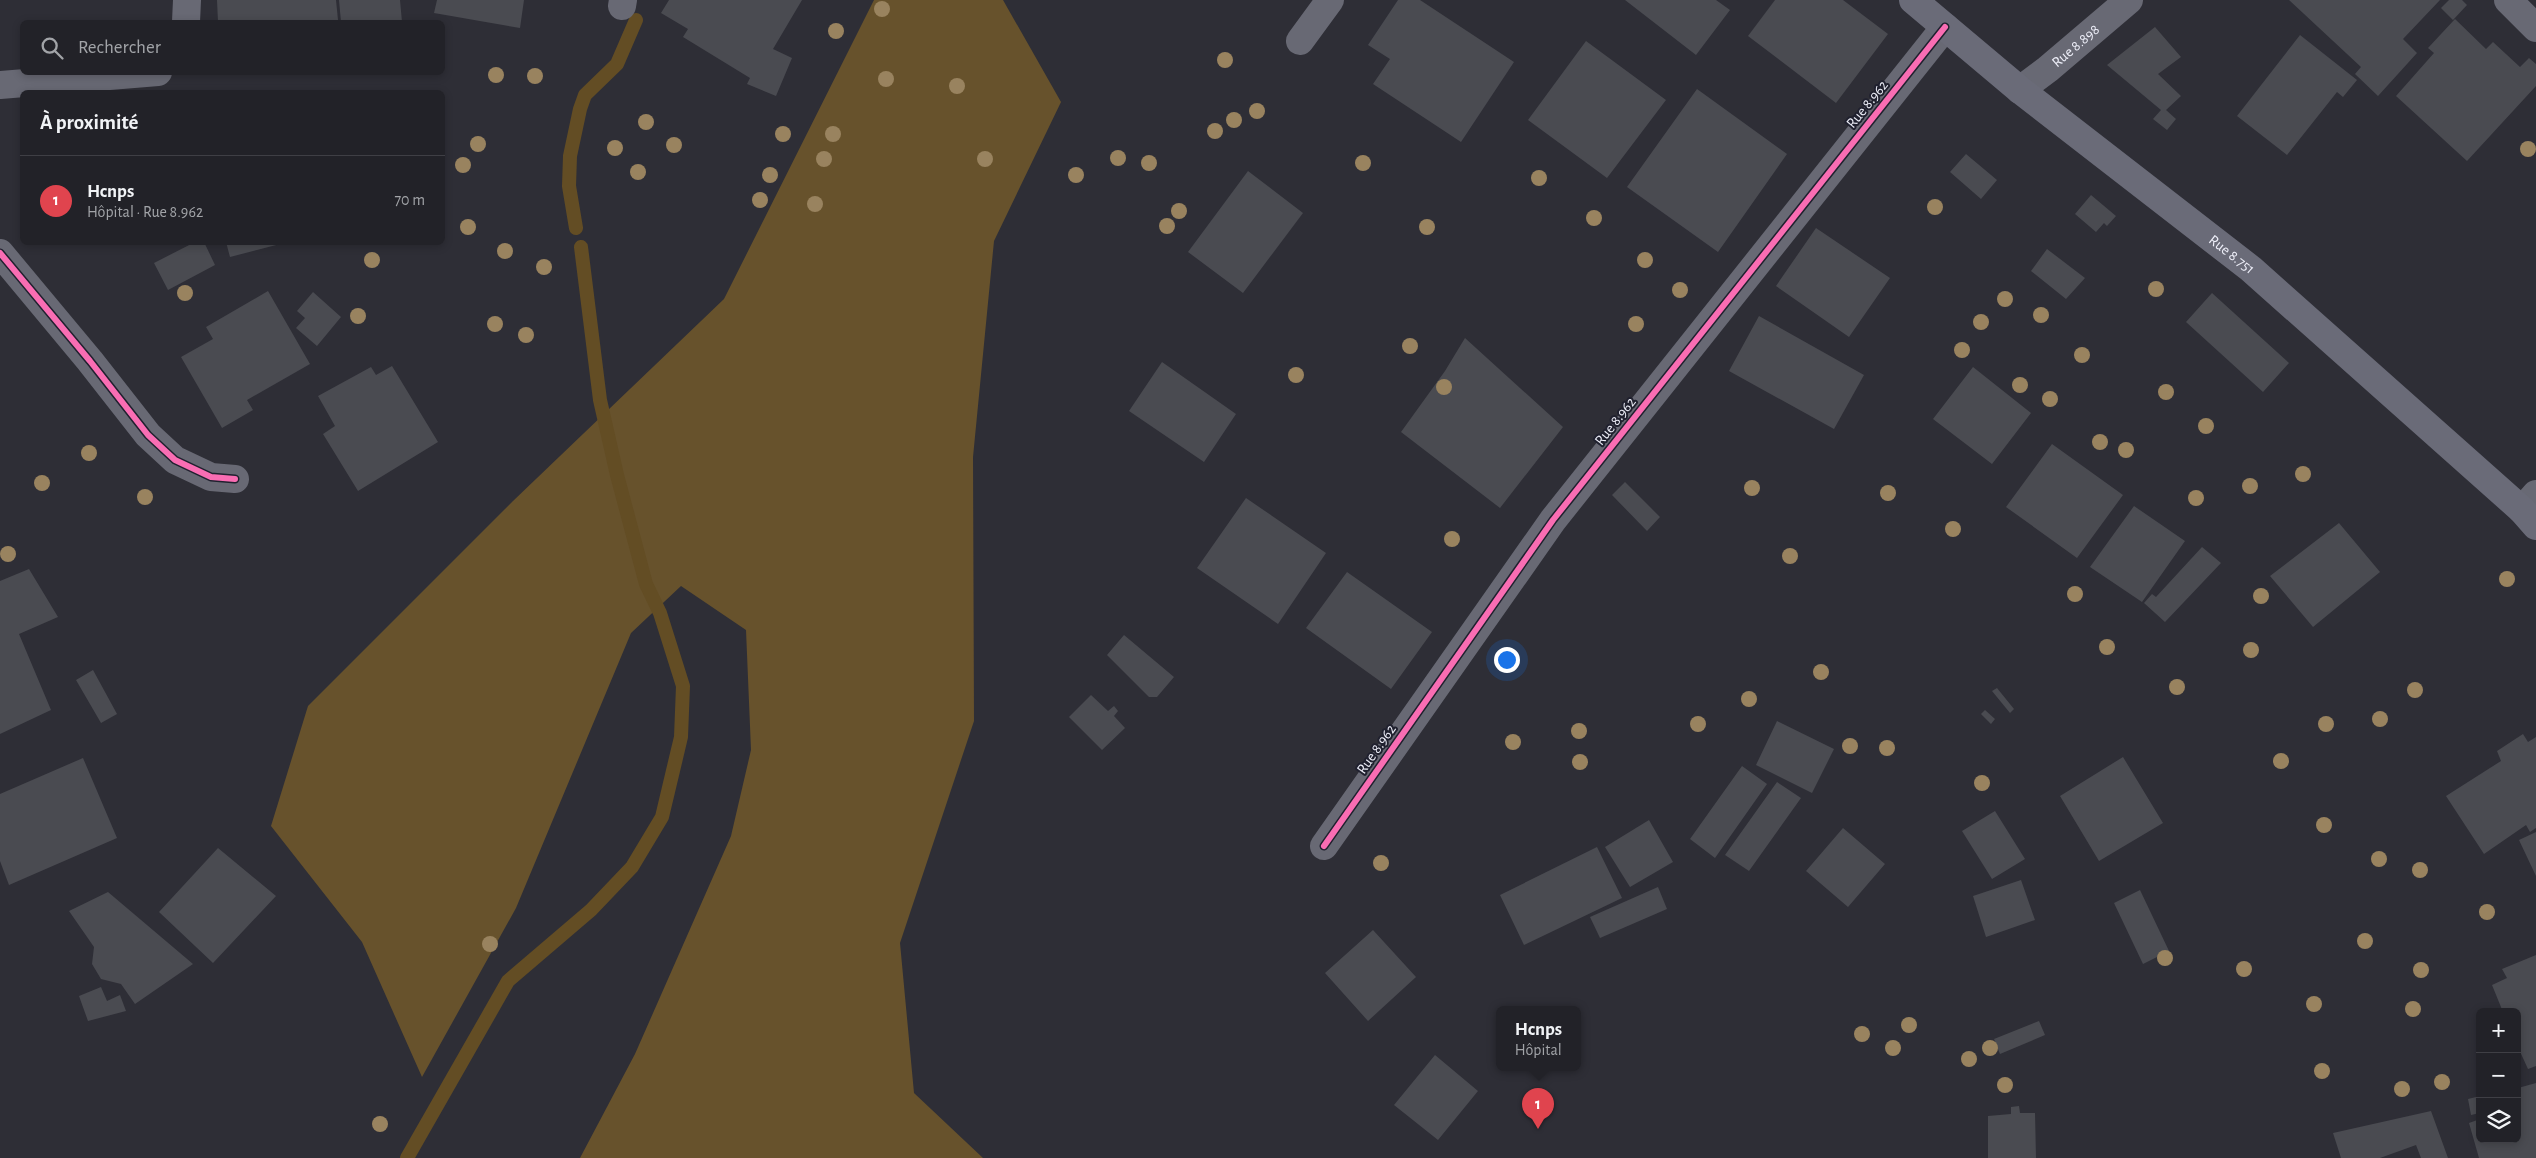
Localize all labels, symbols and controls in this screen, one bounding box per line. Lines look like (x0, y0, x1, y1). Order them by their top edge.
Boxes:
search box (20, 20, 445, 75)
street label: Rue 8.898 (2049, 22, 2102, 70)
icon: search (38, 34, 66, 62)
text: Rechercher (78, 38, 161, 57)
street label: Rue 8.962 (1844, 78, 1891, 131)
text: À proximité (40, 112, 138, 133)
text: Hcnps (87, 182, 134, 201)
text: 1 (53, 192, 59, 208)
text: 70 m (394, 192, 425, 208)
text: Hôpital · Rue 8.962 (87, 204, 203, 220)
street label: Rue 8.751 (2206, 232, 2258, 277)
street label: Rue 8.962 (1592, 394, 1639, 448)
your location (1494, 647, 1520, 673)
street label: Rue 8.962 (1354, 722, 1399, 777)
popup (1496, 1006, 1581, 1071)
map controls (2476, 1008, 2521, 1143)
button: + (2476, 1008, 2521, 1053)
text: Hcnps (1515, 1020, 1562, 1039)
text: Hôpital (1515, 1042, 1562, 1058)
button: − (2476, 1053, 2521, 1098)
pin: 1 (1522, 1088, 1554, 1129)
button: layers (2476, 1098, 2521, 1143)

